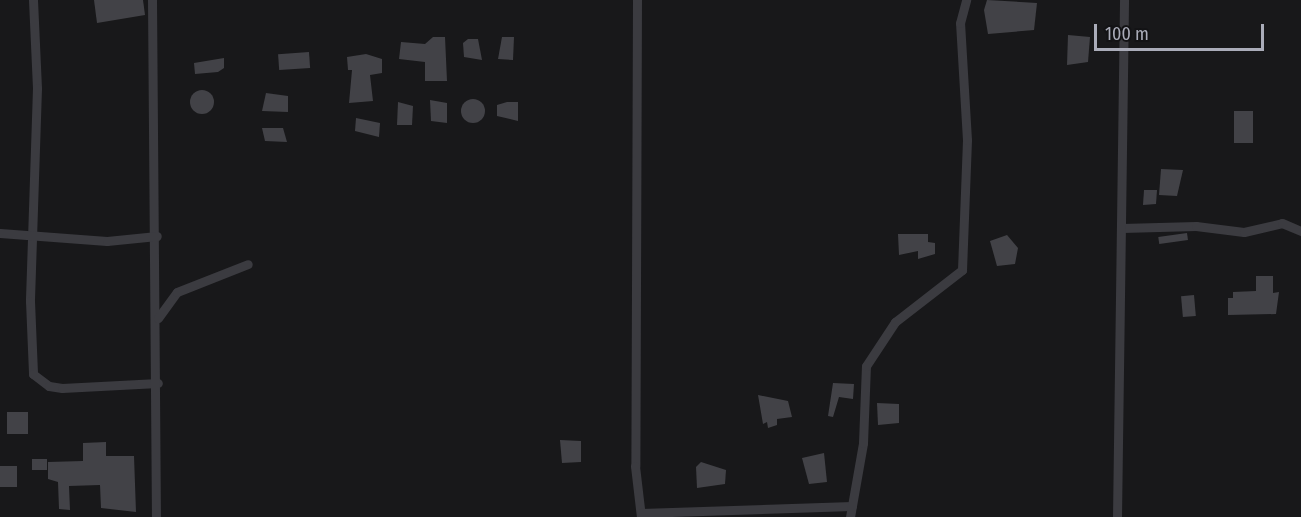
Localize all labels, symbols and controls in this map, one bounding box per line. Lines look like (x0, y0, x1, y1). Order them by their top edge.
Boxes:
scale bar (1097, 12, 1266, 50)
text: 100 m (1105, 23, 1149, 45)

